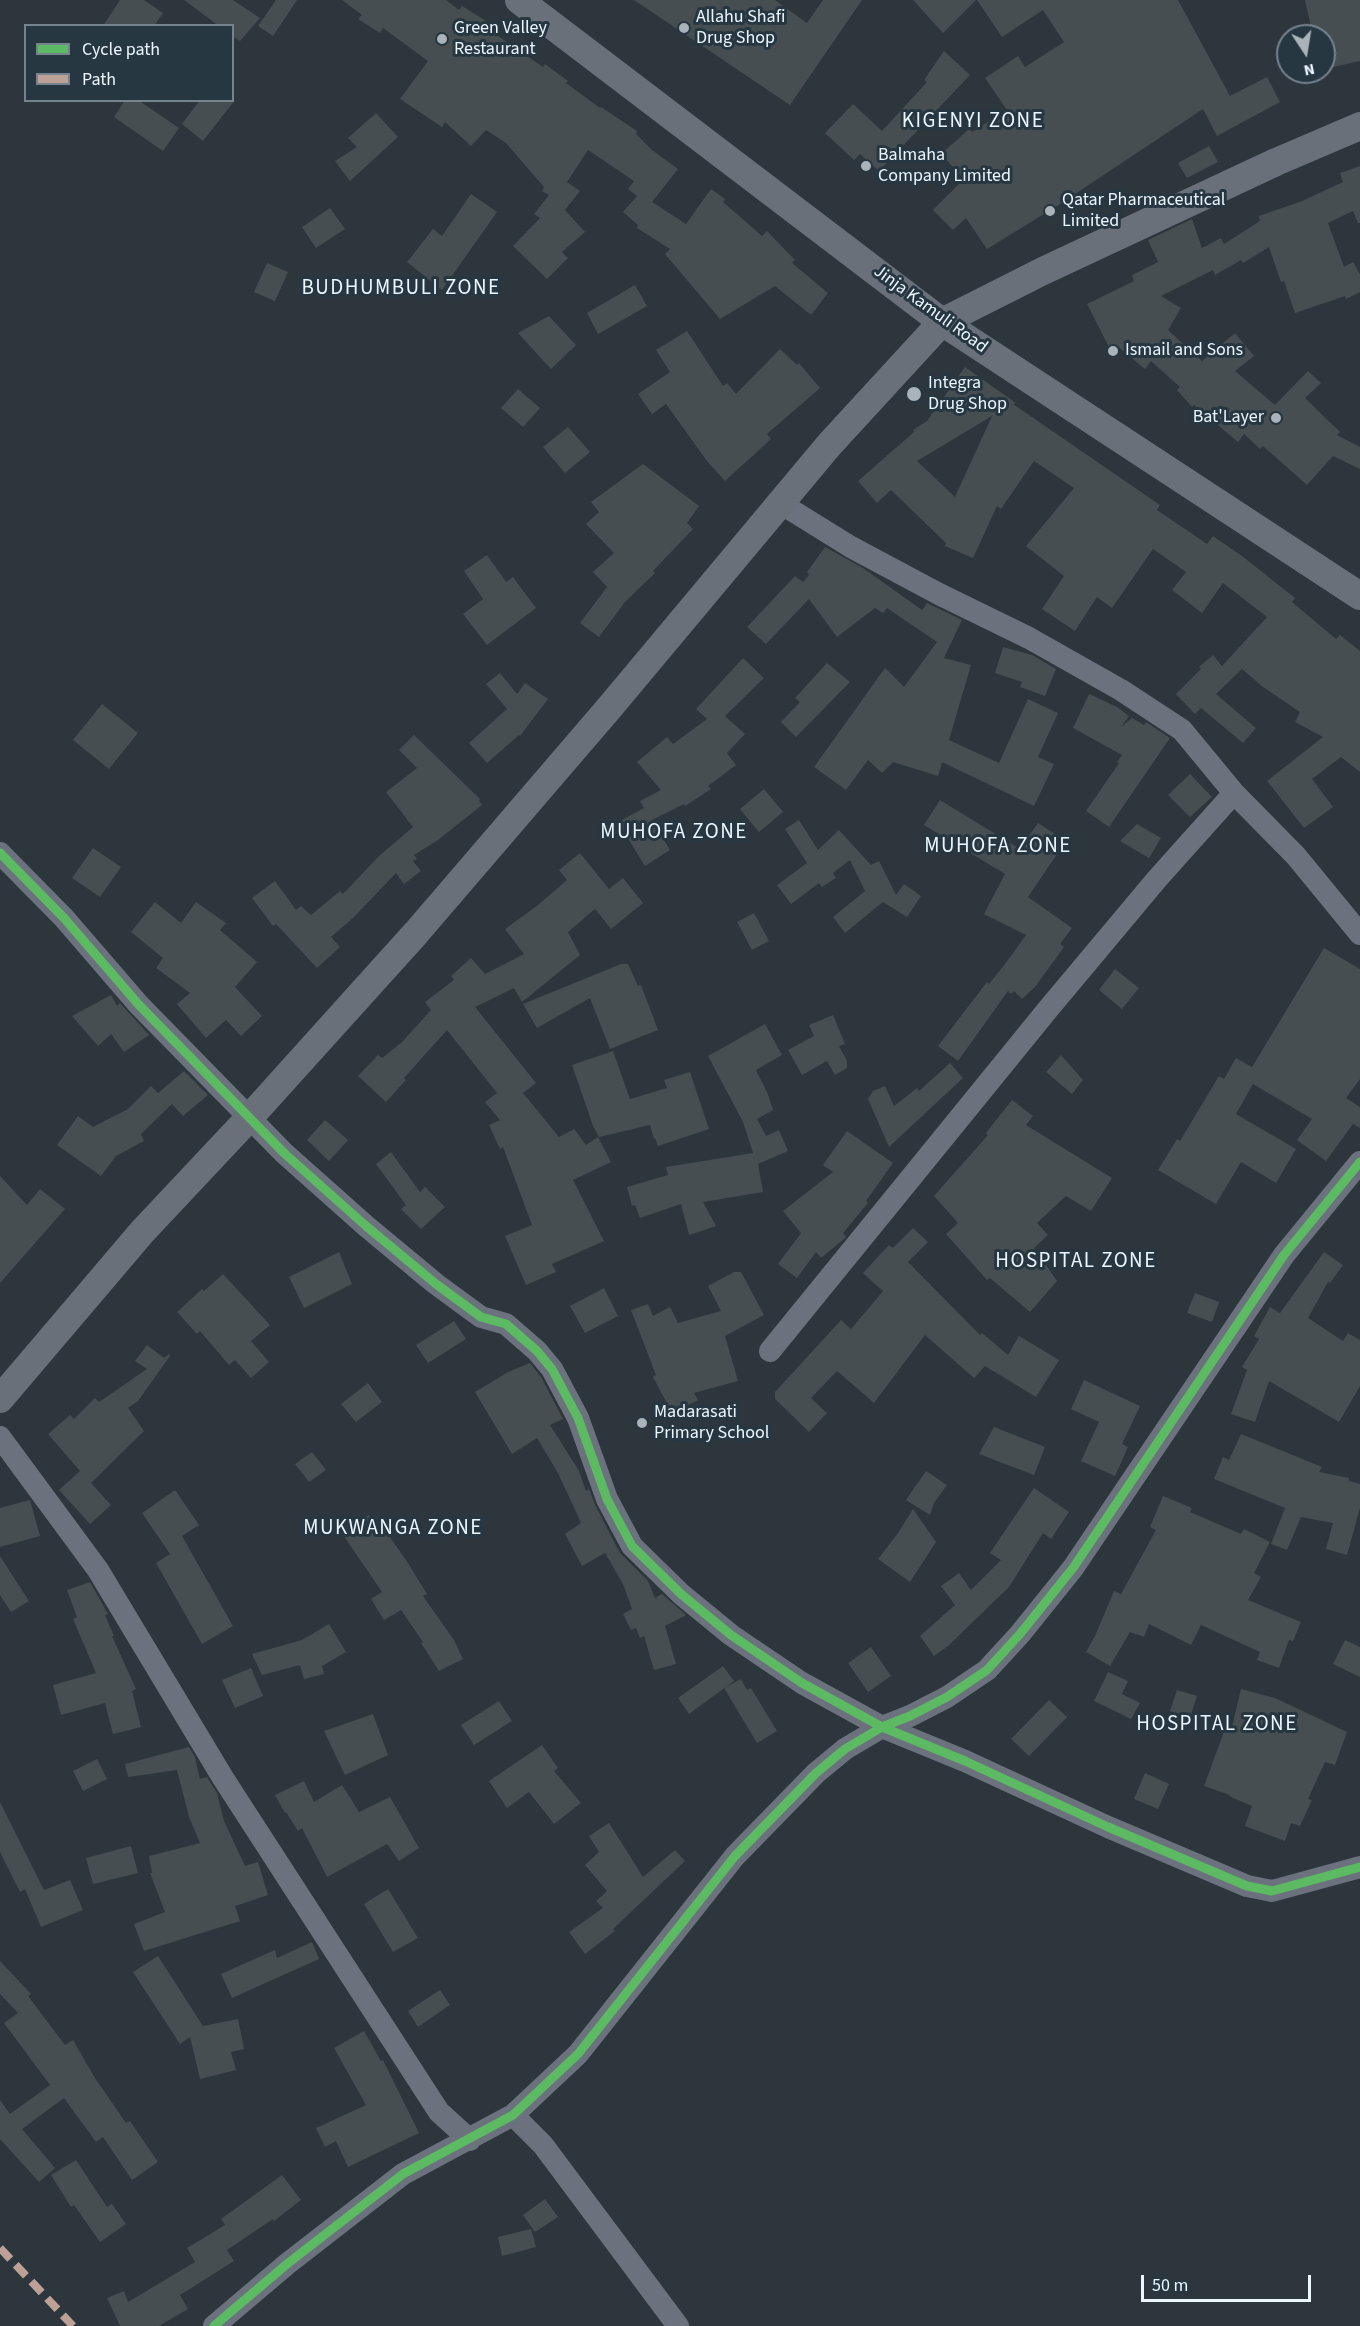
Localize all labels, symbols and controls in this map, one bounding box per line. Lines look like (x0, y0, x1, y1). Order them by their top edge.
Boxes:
place label: Allahu Shafi Drug Shop (696, 7, 785, 50)
place label: Green Valley Restaurant (454, 18, 547, 60)
marker: Allahu Shafi Drug Shop (677, 21, 691, 35)
legend (24, 24, 234, 102)
north arrow (1276, 24, 1336, 84)
marker: Green Valley Restaurant (435, 32, 449, 46)
text: Cycle path (82, 37, 160, 62)
text: N (1302, 58, 1317, 82)
text: Path (82, 67, 116, 92)
district label: KIGENYI ZONE (902, 109, 1044, 135)
place label: Balmaha Company Limited (878, 145, 1011, 188)
marker: Balmaha Company Limited (859, 159, 873, 173)
place label: Qatar Pharmaceutical Limited (1062, 190, 1225, 232)
marker: Qatar Pharmaceutical Limited (1043, 204, 1057, 218)
street label: Jinja Kamuli Road (869, 261, 991, 359)
district label: BUDHUMBULI ZONE (301, 276, 501, 302)
place label: Ismail and Sons (1125, 340, 1243, 362)
marker: Ismail and Sons (1106, 344, 1120, 358)
place label: Integra Drug Shop (928, 373, 1007, 416)
marker: Integra Drug Shop (905, 385, 923, 403)
place label: Bat'Layer (1193, 407, 1264, 429)
marker: Bat'Layer (1269, 411, 1283, 425)
district label: MUHOFA ZONE (600, 820, 748, 846)
district label: MUHOFA ZONE (924, 834, 1072, 860)
district label: HOSPITAL ZONE (995, 1249, 1157, 1275)
place label: Madarasati Primary School (654, 1402, 769, 1444)
marker: Madarasati Primary School (635, 1416, 649, 1430)
district label: MUKWANGA ZONE (303, 1516, 483, 1542)
district label: HOSPITAL ZONE (1136, 1712, 1298, 1738)
scale bar (1144, 2263, 1314, 2301)
text: 50 m (1152, 2273, 1188, 2298)

